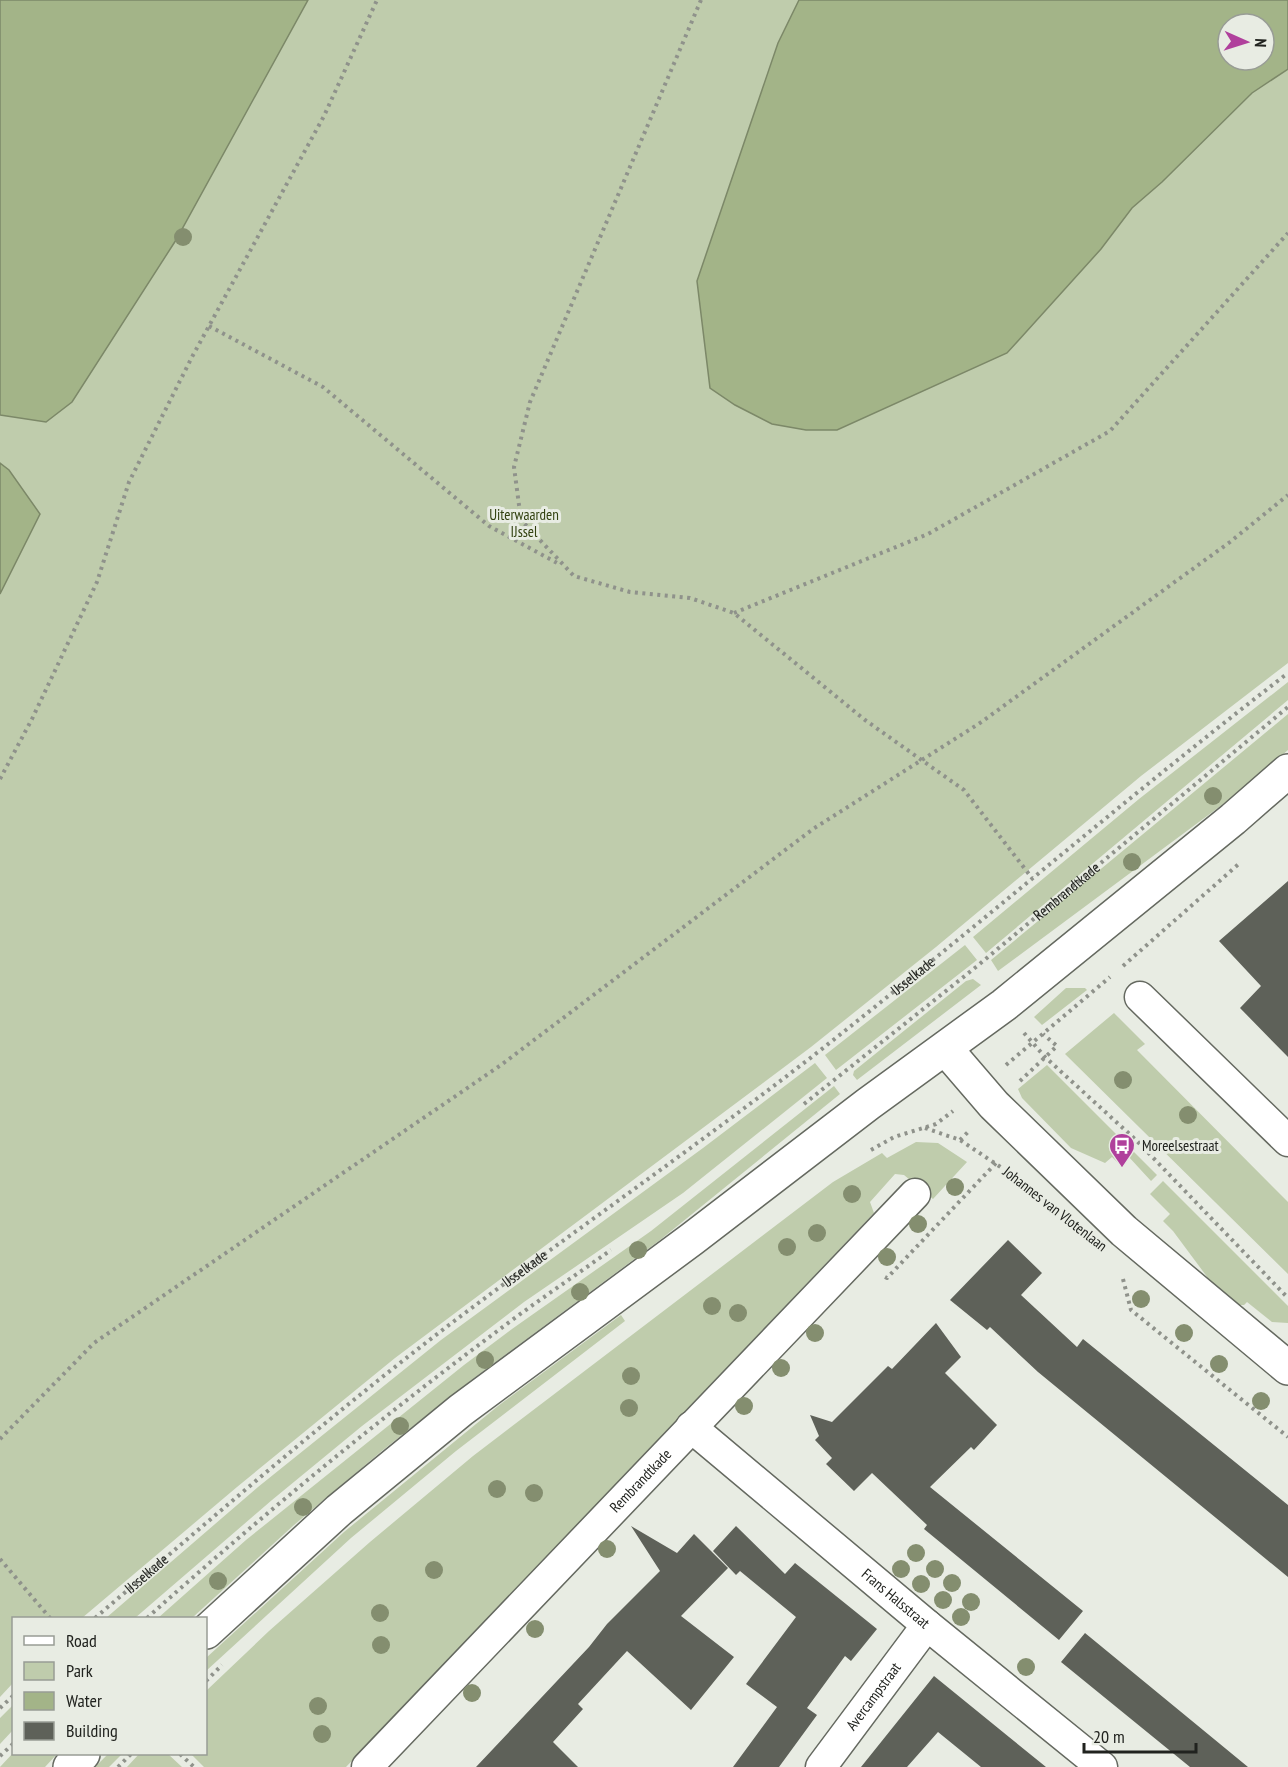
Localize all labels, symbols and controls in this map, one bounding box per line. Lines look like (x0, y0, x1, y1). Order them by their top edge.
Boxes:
north arrow (1216, 12, 1276, 72)
text: N (1251, 38, 1271, 48)
park label: Uiterwaarden IJssel (489, 505, 559, 541)
street label: Rembrandtkade (1029, 858, 1104, 924)
street label: IJsselkade (887, 952, 939, 999)
bus stop icon: Moreelsestraat (1107, 1131, 1137, 1169)
place label: Moreelsestraat (1142, 1136, 1219, 1155)
street label: Johannes van Vlotenlaan (999, 1161, 1111, 1255)
street label: IJsselkade (498, 1245, 551, 1291)
street label: Rembrandtkade (605, 1445, 675, 1516)
street label: IJsselkade (121, 1550, 172, 1597)
street label: Frans Halsstraat (858, 1564, 934, 1632)
legend (12, 1617, 207, 1755)
text: Road (66, 1629, 97, 1652)
street label: Avercampstraat (842, 1658, 905, 1734)
text: Park (66, 1659, 93, 1682)
text: Water (66, 1689, 102, 1712)
scale bar (1084, 1716, 1196, 1754)
text: Building (66, 1719, 118, 1742)
text: 20 m (1093, 1725, 1125, 1748)

